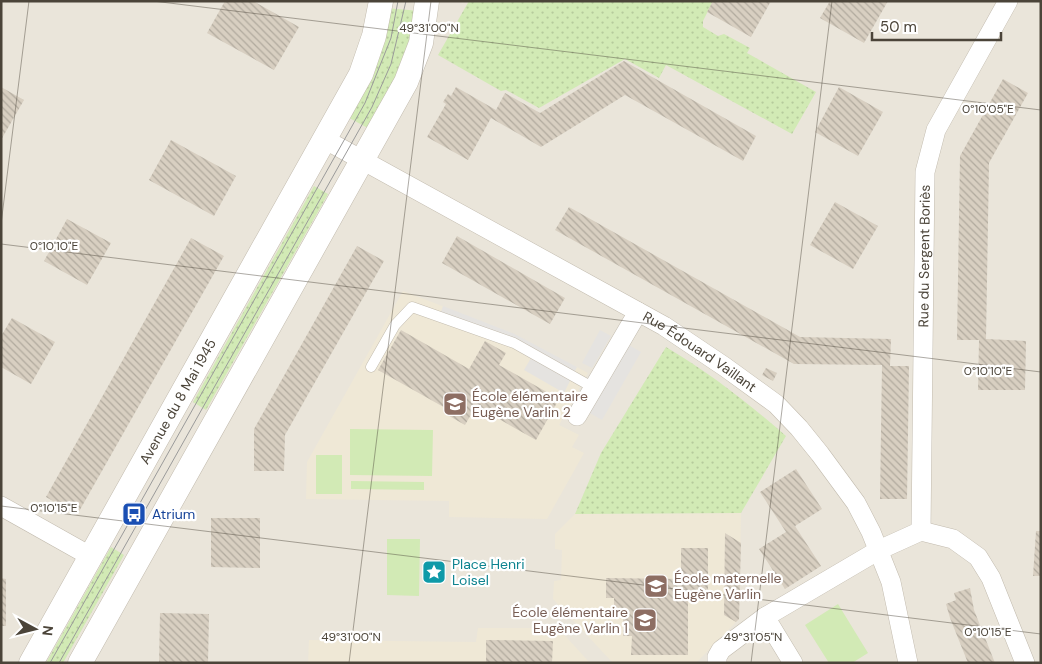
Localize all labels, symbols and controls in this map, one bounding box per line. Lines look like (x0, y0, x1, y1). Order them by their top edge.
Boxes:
scale bar (872, 10, 1001, 42)
text: 50 m (880, 17, 917, 37)
text: 49°31'00"N (399, 20, 459, 36)
text: 0°10'05"E (962, 101, 1014, 117)
street label: Rue du Sergent Boriès (914, 185, 934, 328)
text: 0°10'10"E (30, 238, 78, 254)
street label: Rue Édouard Vaillant (640, 307, 760, 396)
street label: Avenue du 8 Mai 1945 (135, 335, 220, 467)
text: 0°10'10"E (964, 363, 1012, 379)
place label: École élémentaire Eugène Varlin 2 (472, 387, 588, 421)
school or university icon: École élémentaire Eugène Varlin 2 (442, 391, 468, 417)
text: 0°10'15"E (30, 500, 78, 516)
bus stop icon: Atrium (121, 501, 147, 527)
place label: Atrium (152, 505, 195, 523)
place label: Place Henri Loisel (452, 555, 525, 589)
place icon: Place Henri Loisel (421, 559, 447, 585)
place label: École maternelle Eugène Varlin (674, 569, 782, 603)
school or university icon: École maternelle Eugène Varlin (643, 573, 669, 599)
place label: École élémentaire Eugène Varlin 1 (512, 603, 628, 637)
north arrow (10, 604, 60, 654)
school or university icon: École élémentaire Eugène Varlin 1 (632, 607, 658, 633)
text: N (38, 624, 57, 637)
text: 0°10'15"E (964, 624, 1012, 640)
text: 49°31'00"N (321, 629, 381, 645)
text: 49°31'05"N (724, 629, 782, 645)

